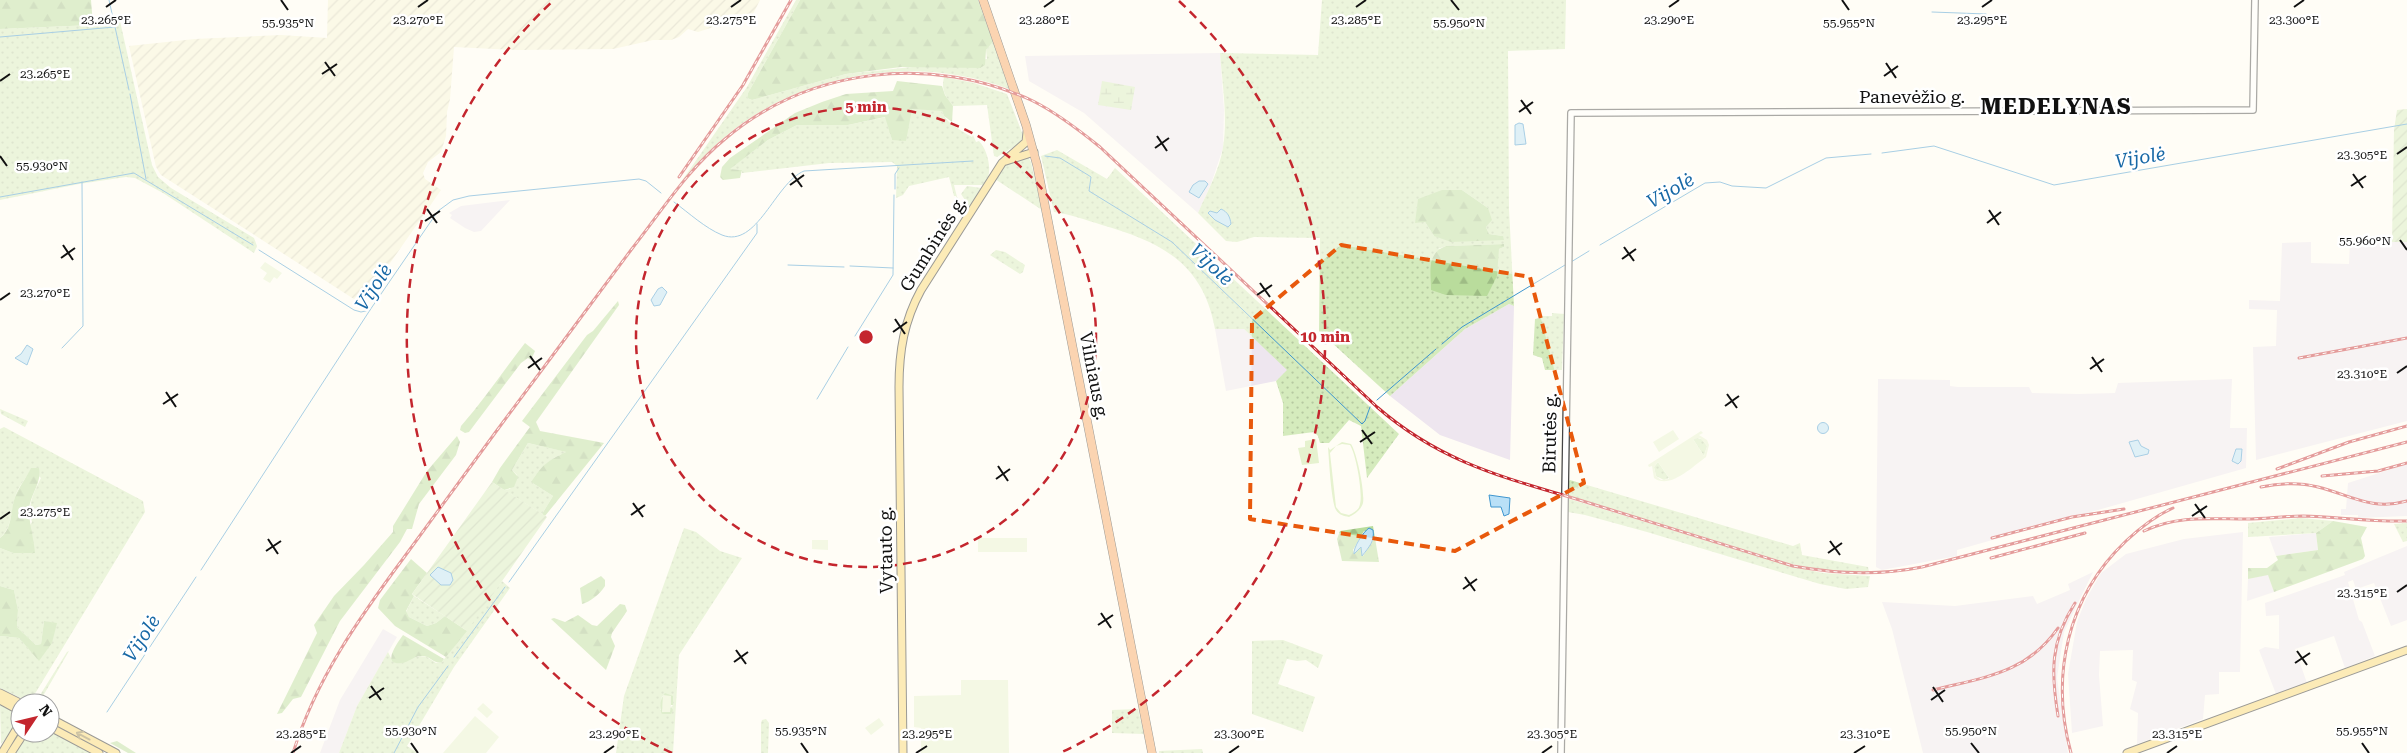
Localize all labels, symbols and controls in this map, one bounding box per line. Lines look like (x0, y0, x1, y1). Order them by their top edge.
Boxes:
text: 23.265°E (81, 13, 131, 27)
text: 23.270°E (393, 13, 443, 27)
text: 23.275°E (706, 13, 756, 27)
text: 23.280°E (1019, 13, 1069, 27)
text: 23.285°E (1331, 13, 1381, 27)
text: 23.290°E (1644, 13, 1694, 27)
text: 23.295°E (1957, 13, 2007, 27)
text: 23.300°E (2269, 13, 2319, 27)
text: 55.935°N (262, 16, 314, 30)
text: 55.950°N (1433, 16, 1485, 30)
text: 55.955°N (1823, 16, 1875, 30)
text: 23.265°E (20, 67, 70, 81)
street label: Panevėžio g. (1859, 86, 1965, 107)
district label: MEDELYNAS (1980, 94, 2132, 119)
text: 5 min (845, 98, 887, 116)
water label: Vijolė (2113, 142, 2167, 173)
text: 23.305°E (2337, 148, 2387, 162)
text: 55.930°N (16, 159, 68, 173)
water label: Vijolė (1642, 168, 1698, 213)
street label: Gumbinės g. (895, 192, 970, 295)
text: 55.960°N (2339, 234, 2391, 248)
water label: Vijolė (1185, 238, 1238, 291)
water label: Vijolė (350, 259, 397, 315)
text: 23.270°E (20, 286, 70, 300)
centre of rings (857, 328, 875, 346)
text: 10 min (1300, 328, 1350, 346)
street label: Vilniaus g. (1076, 330, 1113, 422)
text: 23.310°E (2337, 367, 2387, 381)
street label: Birutės g. (1538, 393, 1561, 473)
text: 23.275°E (20, 505, 70, 519)
street label: Vytauto g. (874, 506, 897, 594)
text: 23.315°E (2337, 586, 2387, 600)
water label: Vijolė (118, 610, 165, 666)
north arrow (10, 693, 60, 743)
text: N (36, 702, 55, 720)
text: 55.930°N (385, 724, 437, 738)
text: 55.935°N (775, 724, 827, 738)
text: 55.950°N (1945, 724, 1997, 738)
text: 55.955°N (2336, 724, 2388, 738)
text: 23.285°E (276, 727, 326, 741)
text: 23.290°E (589, 727, 639, 741)
text: 23.295°E (902, 727, 952, 741)
text: 23.300°E (1214, 727, 1264, 741)
text: 23.305°E (1527, 727, 1577, 741)
text: 23.310°E (1840, 727, 1890, 741)
text: 23.315°E (2152, 727, 2202, 741)
one-way arrow (76, 730, 90, 740)

